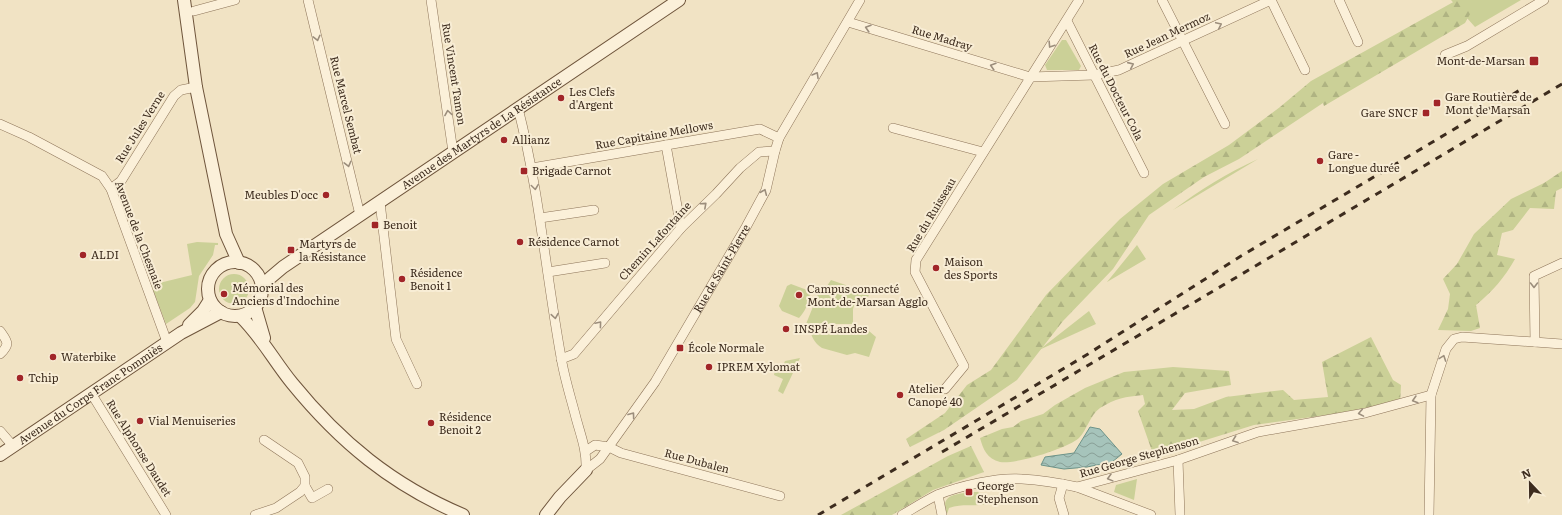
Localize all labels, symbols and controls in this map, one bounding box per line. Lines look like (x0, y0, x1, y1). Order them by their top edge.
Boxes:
street label: Rue Jean Mermoz (1121, 7, 1213, 61)
street label: Rue Madray (910, 20, 975, 54)
street label: Rue Vincent Tamon (439, 22, 471, 126)
one-way arrow (1214, 22, 1222, 30)
one-way arrow (865, 24, 872, 33)
one-way arrow (312, 34, 321, 41)
street label: Rue du Docteur Cola (1086, 40, 1148, 143)
one-way arrow (1048, 41, 1056, 48)
place label: Mont-de-Marsan (1436, 52, 1525, 68)
street label: Rue Marcel Sembat (327, 54, 367, 156)
marker: Mont-de-Marsan (1528, 55, 1540, 67)
one-way arrow (990, 62, 997, 71)
one-way arrow (1127, 62, 1135, 70)
street label: Avenue des Martyrs de La Résistance (398, 72, 564, 192)
one-way arrow (812, 72, 819, 79)
place label: Les Clefs d'Argent (569, 83, 615, 112)
street label: Rue Jules Verne (111, 87, 168, 166)
place label: Gare Routière de Mont de Marsan (1445, 88, 1532, 117)
marker: Les Clefs d'Argent (556, 93, 566, 103)
marker: Gare Routière de Mont de Marsan (1432, 98, 1442, 108)
place label: Gare SNCF (1361, 104, 1418, 120)
marker: Gare SNCF (1421, 108, 1431, 118)
one-way arrow (444, 110, 453, 117)
street label: Rue Capitaine Mellows (594, 116, 714, 152)
place label: Allianz (512, 131, 550, 147)
marker: Allianz (499, 135, 509, 145)
place label: Gare - Longue durée (1328, 146, 1400, 175)
marker: Gare - Longue durée (1315, 156, 1325, 166)
one-way arrow (343, 160, 352, 167)
place label: Brigade Carnot (532, 162, 612, 178)
marker: Brigade Carnot (519, 166, 529, 176)
street label: Rue du Ruisseau (902, 174, 959, 255)
street label: Avenue de la Chesnaie (112, 178, 168, 291)
one-way arrow (530, 184, 539, 190)
place label: Meubles D'occ (244, 186, 319, 202)
one-way arrow (759, 189, 767, 197)
marker: Meubles D'occ (321, 190, 331, 200)
street label: Chemin Lafontaine (614, 197, 694, 283)
one-way arrow (699, 203, 707, 210)
place label: Benoit (383, 216, 418, 232)
marker: Benoit (370, 220, 380, 230)
street label: Rue de Saint-Pierre (688, 221, 753, 315)
place label: Résidence Carnot (528, 233, 620, 249)
place label: Martyrs de la Résistance (299, 235, 366, 264)
marker: Résidence Carnot (515, 237, 525, 247)
marker: Martyrs de la Résistance (286, 245, 296, 255)
place label: ALDI (91, 246, 119, 262)
marker: ALDI (78, 250, 88, 260)
place label: Maison des Sports (944, 253, 997, 282)
marker: Maison des Sports (931, 263, 941, 273)
place label: Résidence Benoit 1 (410, 264, 463, 293)
marker: Résidence Benoit 1 (397, 274, 407, 284)
place label: Mémorial des Anciens d'Indochine (232, 279, 340, 308)
place label: Campus connecté Mont-de-Marsan Agglo (807, 280, 928, 309)
one-way arrow (1530, 282, 1538, 288)
marker: Mémorial des Anciens d'Indochine (219, 289, 229, 299)
marker: Campus connecté Mont-de-Marsan Agglo (794, 290, 804, 300)
one-way arrow (550, 313, 559, 319)
place label: INSPÉ Landes (794, 320, 867, 336)
one-way arrow (595, 321, 602, 328)
marker: INSPÉ Landes (781, 324, 791, 334)
street label: Avenue du Corps Franc Pommiès (15, 339, 165, 448)
place label: École Normale (688, 339, 765, 355)
marker: École Normale (675, 343, 685, 353)
place label: Waterbike (61, 348, 116, 364)
marker: Waterbike (48, 352, 58, 362)
one-way arrow (1438, 355, 1446, 362)
place label: IPREM Xylomat (717, 358, 801, 374)
marker: IPREM Xylomat (704, 362, 714, 372)
place label: Tchip (28, 369, 59, 385)
marker: Tchip (15, 373, 25, 383)
place label: Atelier Canopé 40 (908, 380, 962, 409)
marker: Atelier Canopé 40 (895, 390, 905, 400)
one-way arrow (1412, 395, 1419, 404)
street label: Rue Alphonse Daudet (103, 396, 177, 500)
place label: Résidence Benoit 2 (439, 408, 492, 437)
one-way arrow (1358, 409, 1365, 417)
place label: Vial Menuiseries (148, 412, 235, 428)
one-way arrow (627, 412, 635, 419)
marker: Vial Menuiseries (135, 416, 145, 426)
marker: Résidence Benoit 2 (426, 418, 436, 428)
street label: Rue George Stephenson (1077, 431, 1200, 481)
one-way arrow (1231, 435, 1238, 443)
street label: Rue Dubalen (663, 444, 731, 476)
north arrow (1510, 463, 1550, 503)
text: N (1519, 464, 1533, 482)
one-way arrow (1107, 473, 1114, 482)
place label: George Stephenson (977, 477, 1039, 506)
marker: George Stephenson (964, 487, 974, 497)

